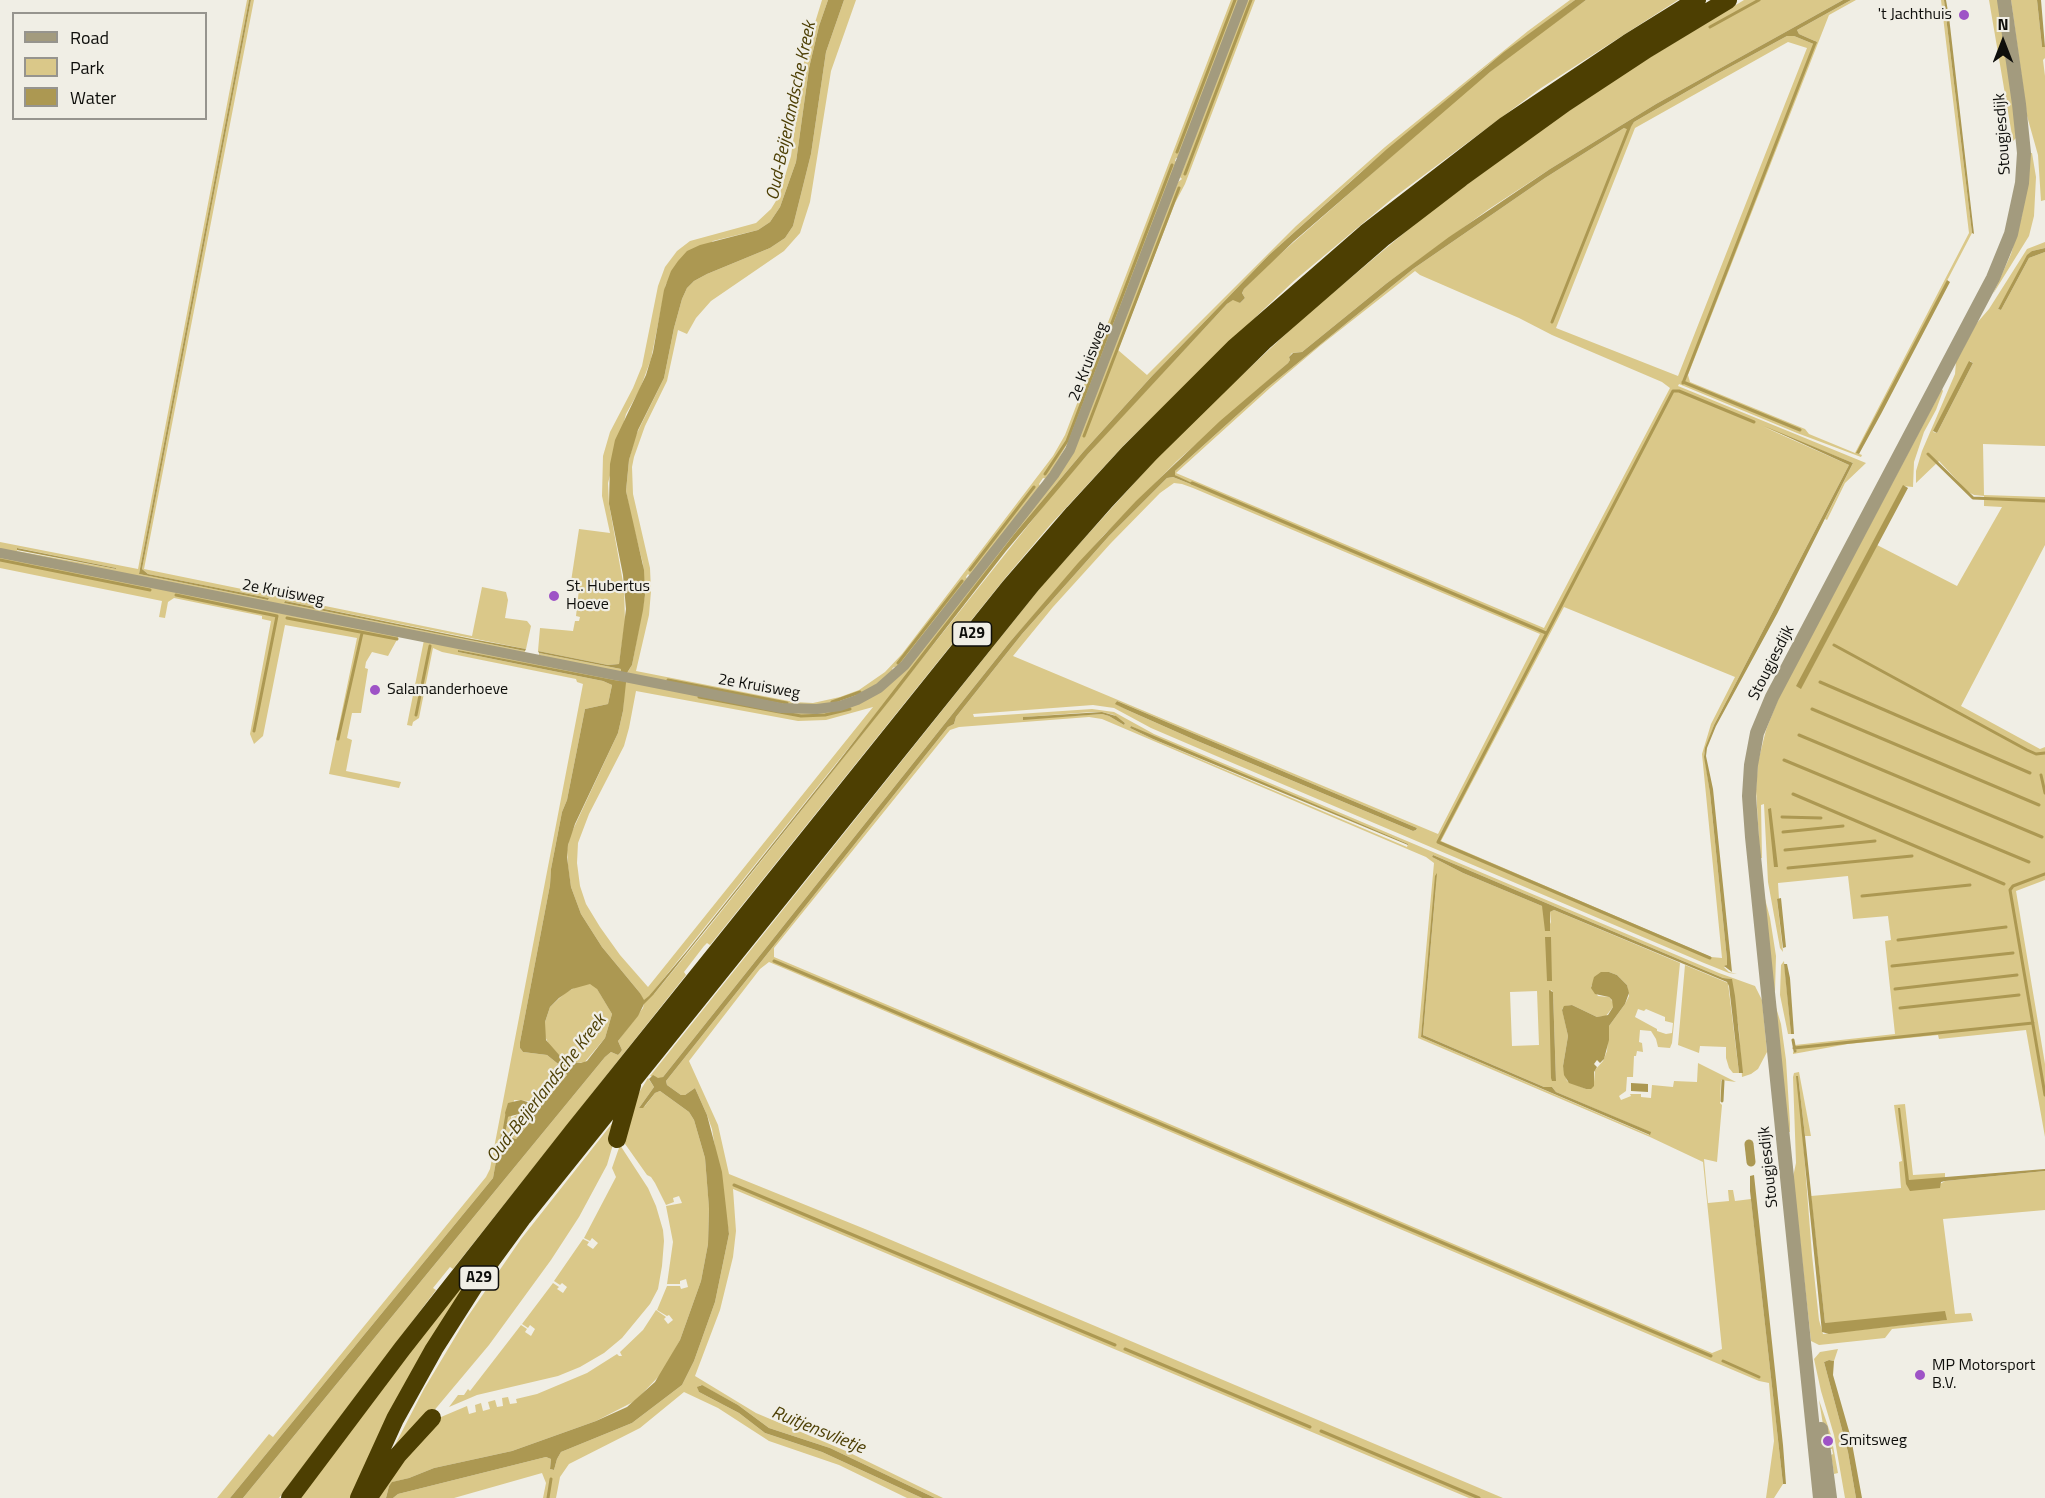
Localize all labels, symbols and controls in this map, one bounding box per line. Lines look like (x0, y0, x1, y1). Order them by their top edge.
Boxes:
place label: 't Jachthuis (1878, 5, 1952, 25)
marker: 't Jachthuis (1957, 8, 1971, 22)
legend (12, 12, 207, 120)
north arrow (1973, 12, 2033, 72)
text: N (1997, 12, 2009, 36)
water label: Oud-Beijerlandsche Kreek (763, 20, 821, 202)
text: Road (70, 24, 109, 51)
text: Park (70, 54, 104, 81)
text: Water (70, 84, 116, 111)
street label: Stougjesdijk (1991, 93, 2015, 175)
street label: 2e Kruisweg (1065, 320, 1113, 404)
street label: 2e Kruisweg (240, 576, 326, 610)
place label: St. Hubertus Hoeve (566, 577, 650, 615)
marker: St. Hubertus Hoeve (547, 589, 561, 603)
road number: A29 (952, 622, 992, 646)
street label: Stougjesdijk (1745, 622, 1799, 704)
street label: 2e Kruisweg (716, 670, 802, 704)
place label: Salamanderhoeve (387, 680, 508, 700)
marker: Salamanderhoeve (368, 683, 382, 697)
water label: Oud-Beijerlandsche Kreek (482, 1011, 612, 1167)
street label: Stougjesdijk (1755, 1125, 1783, 1209)
road number: A29 (460, 1266, 498, 1290)
place label: MP Motorsport B.V. (1932, 1356, 2035, 1394)
marker: MP Motorsport B.V. (1913, 1368, 1927, 1382)
water label: Ruitjensvlietje (768, 1402, 868, 1460)
place label: Smitsweg (1840, 1431, 1907, 1451)
marker: Smitsweg (1821, 1434, 1835, 1448)

